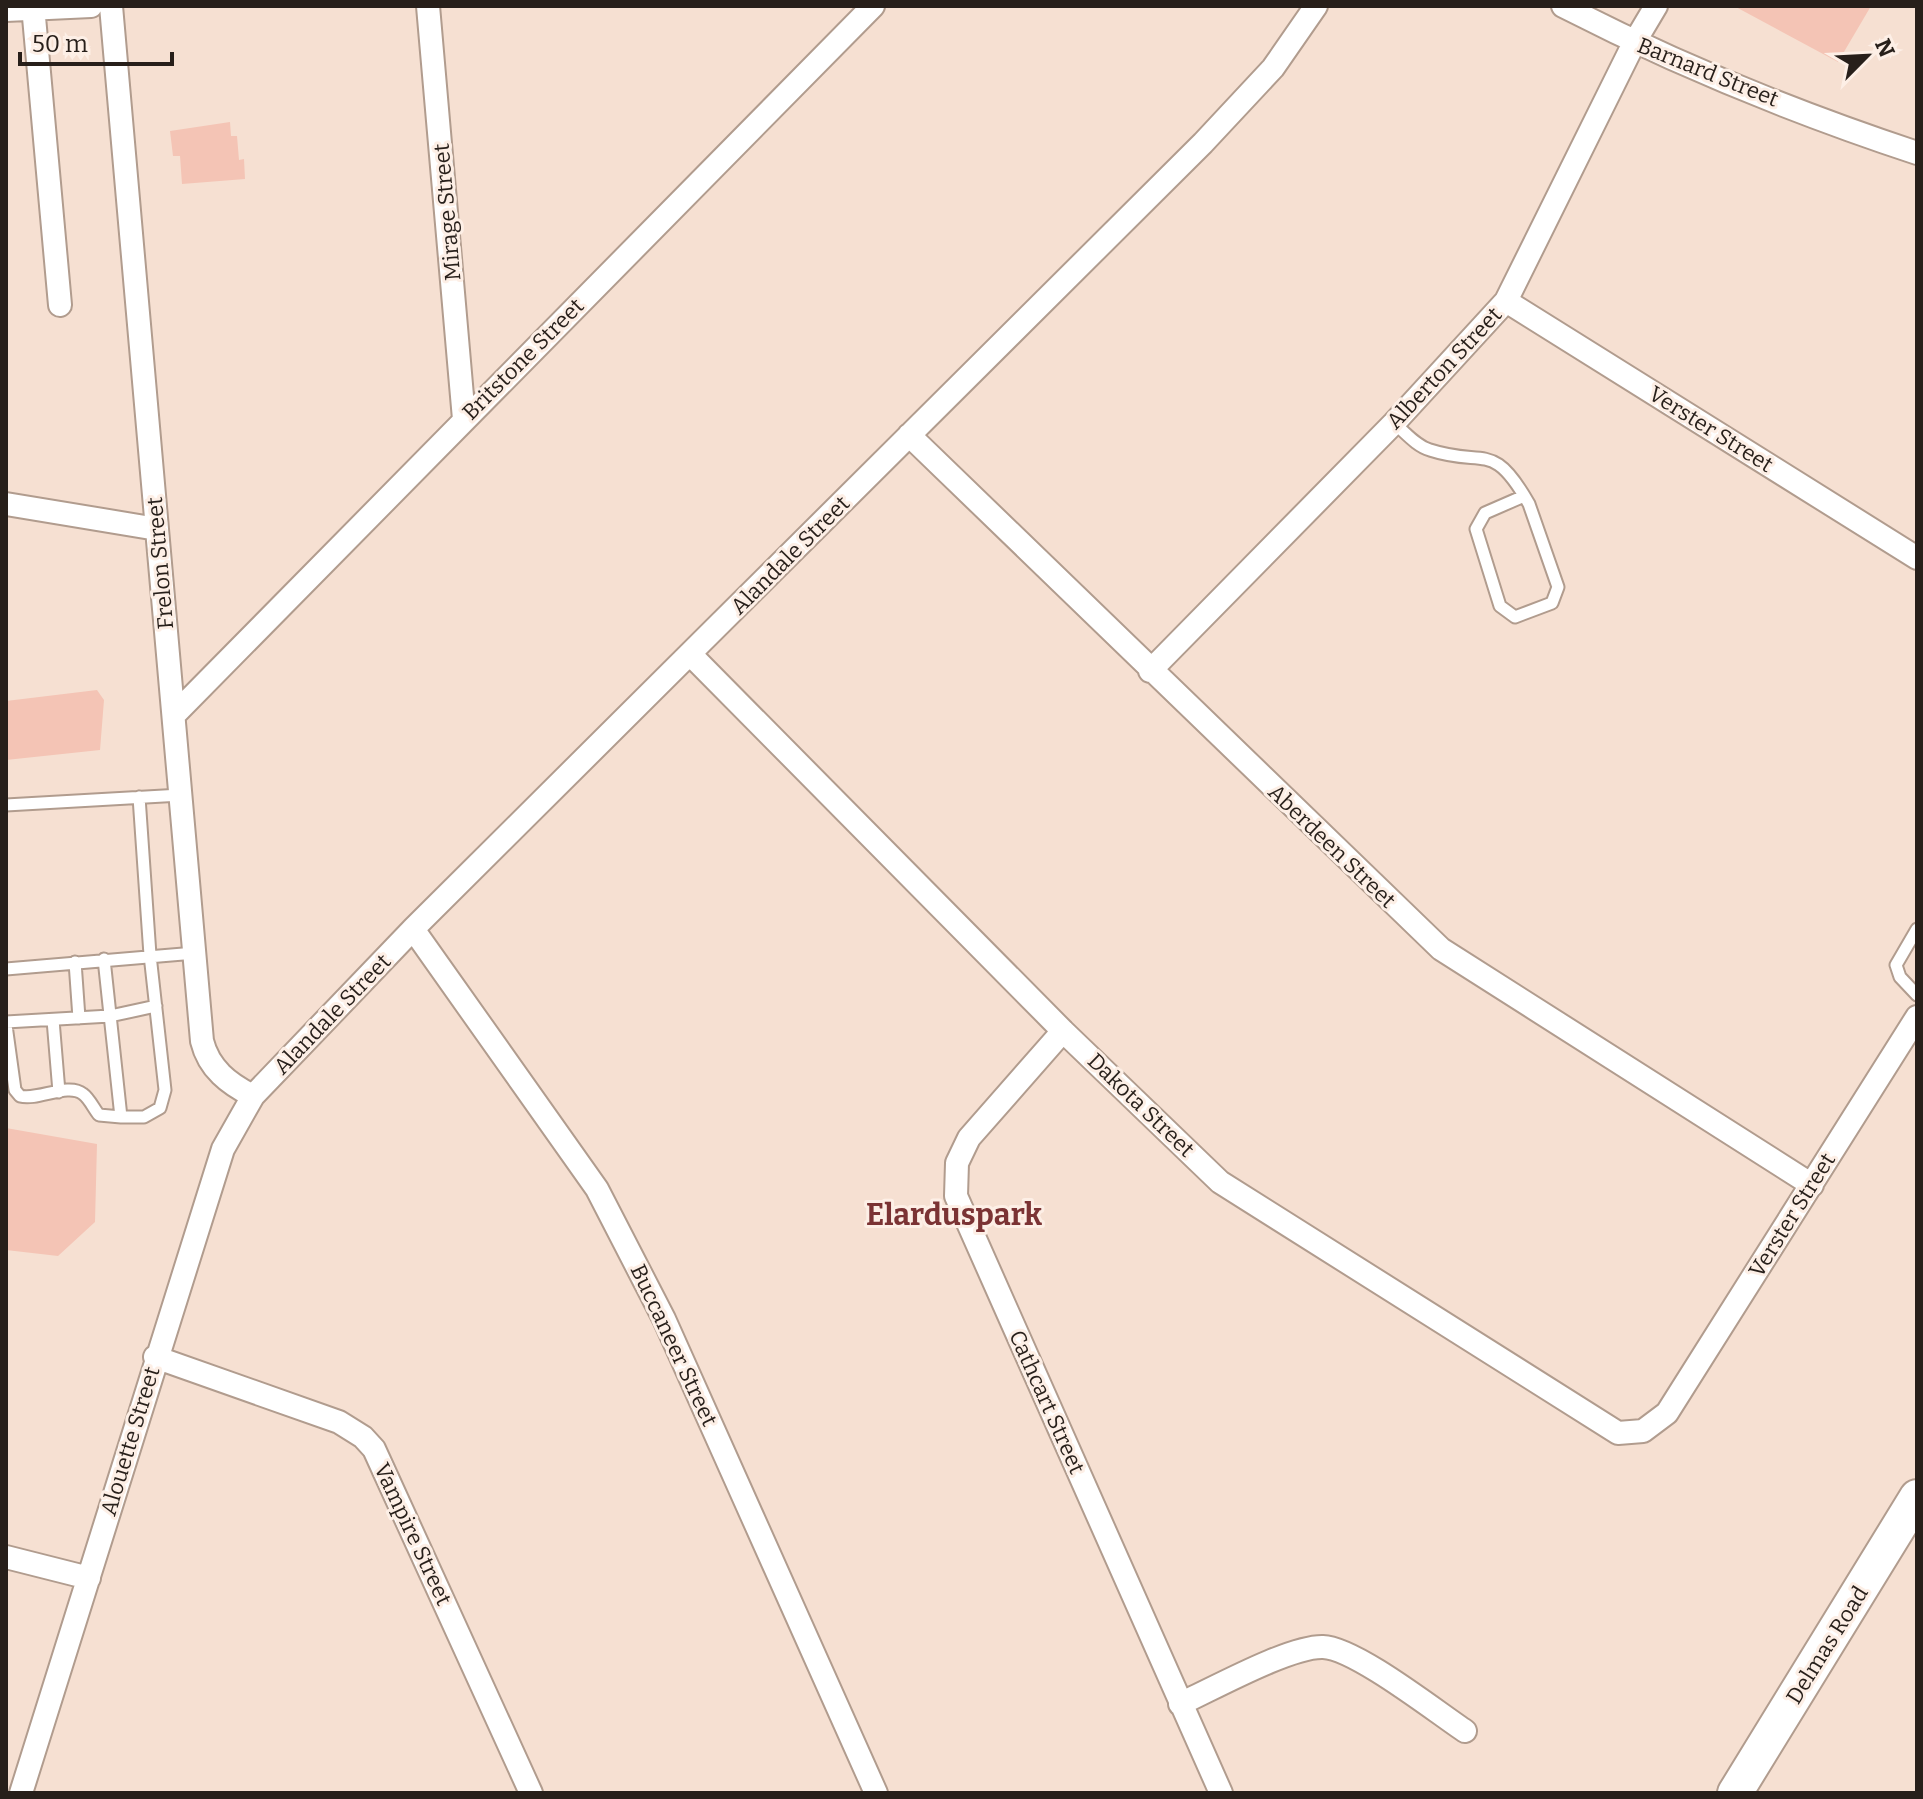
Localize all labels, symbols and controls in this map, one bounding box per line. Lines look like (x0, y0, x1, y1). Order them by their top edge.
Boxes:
scale bar (20, 16, 172, 66)
north arrow (1827, 16, 1907, 96)
text: 50 m (32, 30, 88, 58)
street label: Barnard Street (1633, 31, 1783, 113)
text: N (1869, 35, 1901, 61)
street label: Mirage Street (428, 142, 466, 282)
street label: Britstone Street (457, 293, 589, 425)
street label: Alberton Street (1381, 301, 1507, 435)
street label: Verster Street (1644, 380, 1778, 478)
street label: Alandale Street (725, 490, 855, 620)
street label: Frelon Street (141, 496, 179, 630)
street label: Aberdeen Street (1263, 778, 1401, 914)
street label: Alandale Street (268, 948, 396, 1080)
street label: Dakota Street (1082, 1047, 1200, 1163)
street label: Verster Street (1743, 1148, 1841, 1282)
district label: Elarduspark (866, 1197, 1042, 1233)
street label: Buccaneer Street (625, 1260, 723, 1430)
street label: Cathcart Street (1003, 1326, 1091, 1478)
street label: Alouette Street (95, 1363, 165, 1519)
street label: Vampire Street (368, 1459, 458, 1609)
street label: Delmas Road (1780, 1581, 1874, 1709)

